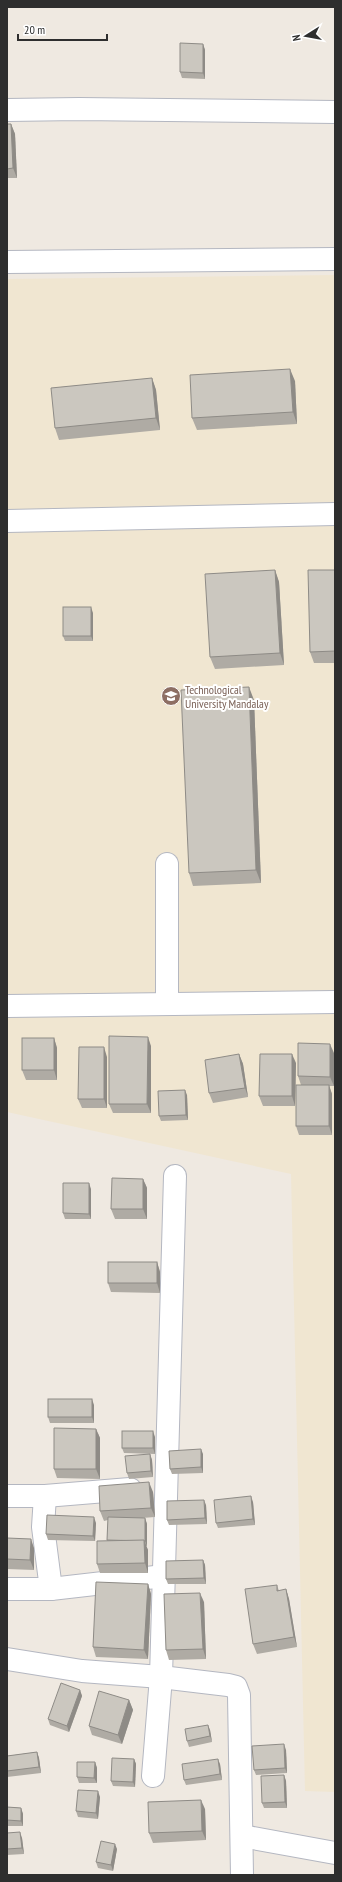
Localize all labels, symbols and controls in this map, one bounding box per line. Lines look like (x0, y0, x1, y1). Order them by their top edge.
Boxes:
scale bar (18, 16, 107, 42)
north arrow (286, 16, 326, 56)
text: 20 m (24, 22, 45, 37)
text: N (289, 34, 304, 42)
place label: Technological University Mandalay (185, 682, 269, 711)
school or university icon: Technological University Mandalay (160, 685, 182, 707)

